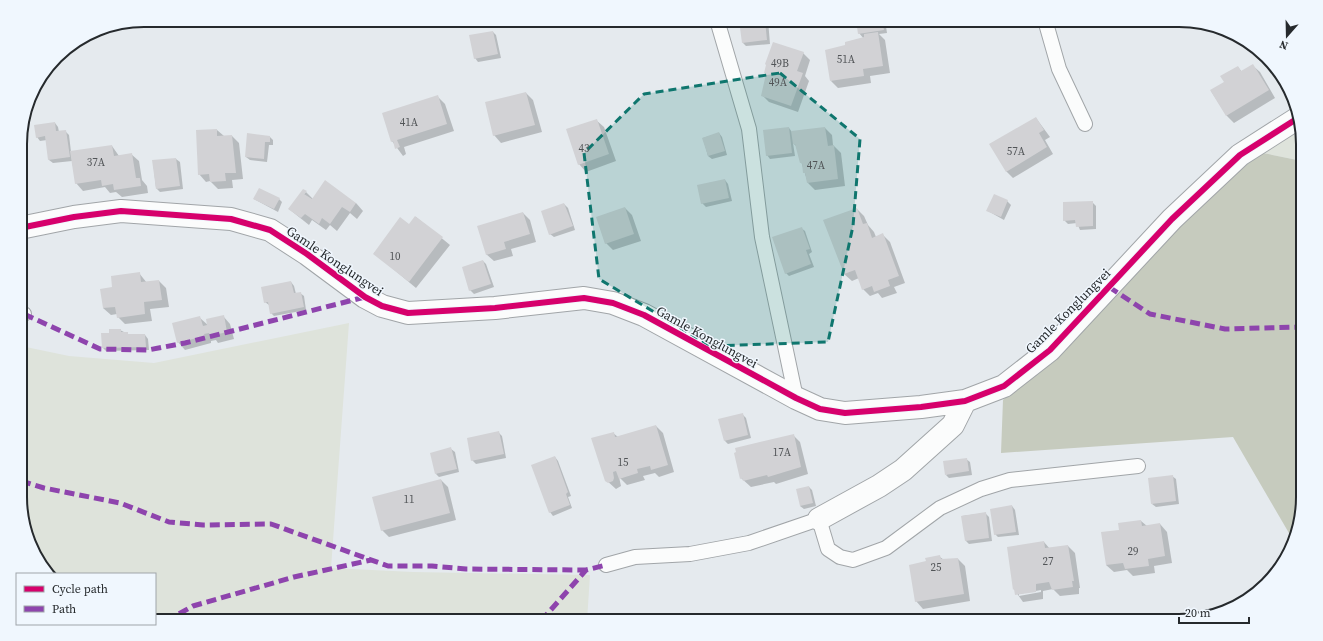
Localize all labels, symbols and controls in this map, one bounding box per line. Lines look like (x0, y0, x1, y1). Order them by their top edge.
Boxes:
north arrow (1267, 16, 1307, 56)
text: N (1277, 37, 1290, 53)
house number: 51A (837, 52, 856, 67)
house number: 49B (771, 56, 789, 71)
house number: 49A (769, 75, 788, 90)
house number: 41A (400, 115, 419, 130)
house number: 43 (579, 141, 590, 156)
house number: 57A (1007, 144, 1026, 159)
house number: 37A (87, 155, 106, 170)
house number: 47A (807, 158, 826, 173)
street label: Gamle Konglungvei (283, 222, 387, 300)
house number: 10 (390, 249, 401, 264)
street label: Gamle Konglungvei (1022, 265, 1114, 357)
street label: Gamle Konglungvei (653, 302, 761, 372)
house number: 17A (773, 445, 792, 460)
house number: 15 (618, 455, 629, 470)
house number: 11 (404, 492, 415, 507)
house number: 29 (1128, 544, 1139, 559)
house number: 27 (1043, 554, 1054, 569)
house number: 25 (931, 560, 942, 575)
legend (16, 573, 156, 625)
text: Cycle path (52, 581, 108, 597)
scale bar (1179, 599, 1249, 625)
text: Path (52, 601, 76, 617)
text: 20 m (1185, 605, 1211, 621)

